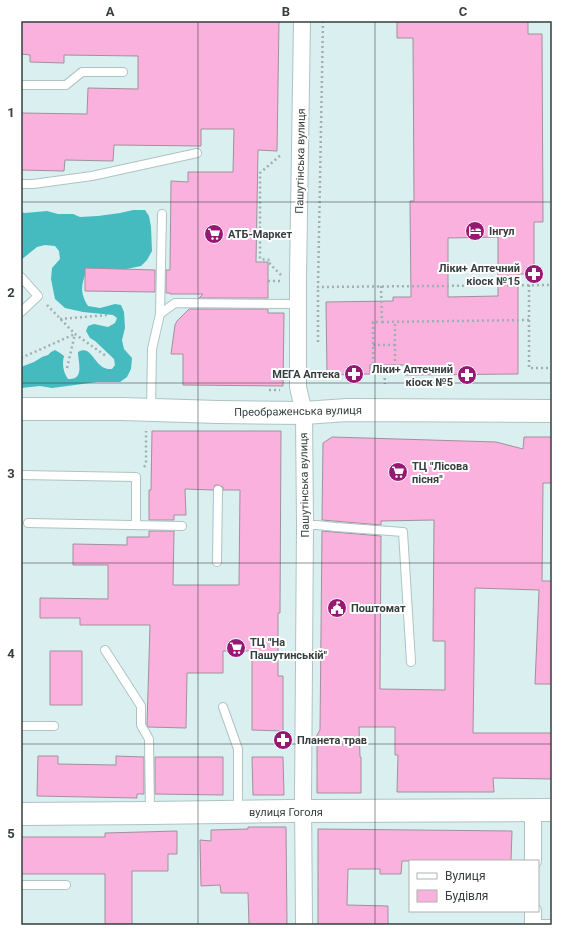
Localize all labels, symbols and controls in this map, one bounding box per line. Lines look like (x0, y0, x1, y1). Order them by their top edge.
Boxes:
text: A (106, 4, 115, 19)
text: B (282, 4, 290, 19)
text: C (459, 4, 468, 19)
text: 1 (7, 105, 15, 120)
street label: Пашутінська вулиця (293, 108, 308, 214)
hotel icon: Інгул (464, 220, 486, 242)
supermarket icon: АТБ-Маркет (203, 223, 225, 245)
place label: Інгул (489, 225, 515, 238)
place label: АТБ-Маркет (228, 228, 292, 241)
place label: Ліки+ Аптечний кіоск №15 (439, 262, 520, 288)
pharmacy icon: Ліки+ Аптечний кіоск №15 (523, 263, 545, 285)
text: 2 (7, 285, 15, 300)
pharmacy icon: МЕГА Аптека (343, 363, 365, 385)
place label: Ліки+ Аптечний кіоск №5 (372, 363, 453, 389)
pharmacy icon: Ліки+ Аптечний кіоск №5 (456, 364, 478, 386)
place label: МЕГА Аптека (272, 368, 340, 381)
street label: Преображенська вулиця (234, 404, 362, 419)
street label: Пашутінська вулиця (297, 432, 312, 538)
place label: ТЦ "Лісова пісня" (412, 460, 468, 486)
supermarket icon: ТЦ "Лісова пісня" (387, 461, 409, 483)
text: 3 (7, 466, 15, 481)
public building icon: Поштомат (326, 597, 348, 619)
place label: Поштомат (351, 602, 406, 615)
place label: ТЦ "На Пашутинській" (250, 636, 328, 662)
supermarket icon: ТЦ "На Пашутинській" (225, 637, 247, 659)
text: 4 (7, 646, 15, 661)
pharmacy icon: Планета трав (272, 729, 294, 751)
place label: Планета трав (297, 734, 367, 747)
street label: вулиця Гоголя (249, 806, 323, 819)
text: 5 (7, 826, 15, 841)
legend (409, 860, 539, 912)
text: Вулиця (445, 869, 486, 883)
text: Будівля (445, 889, 488, 903)

